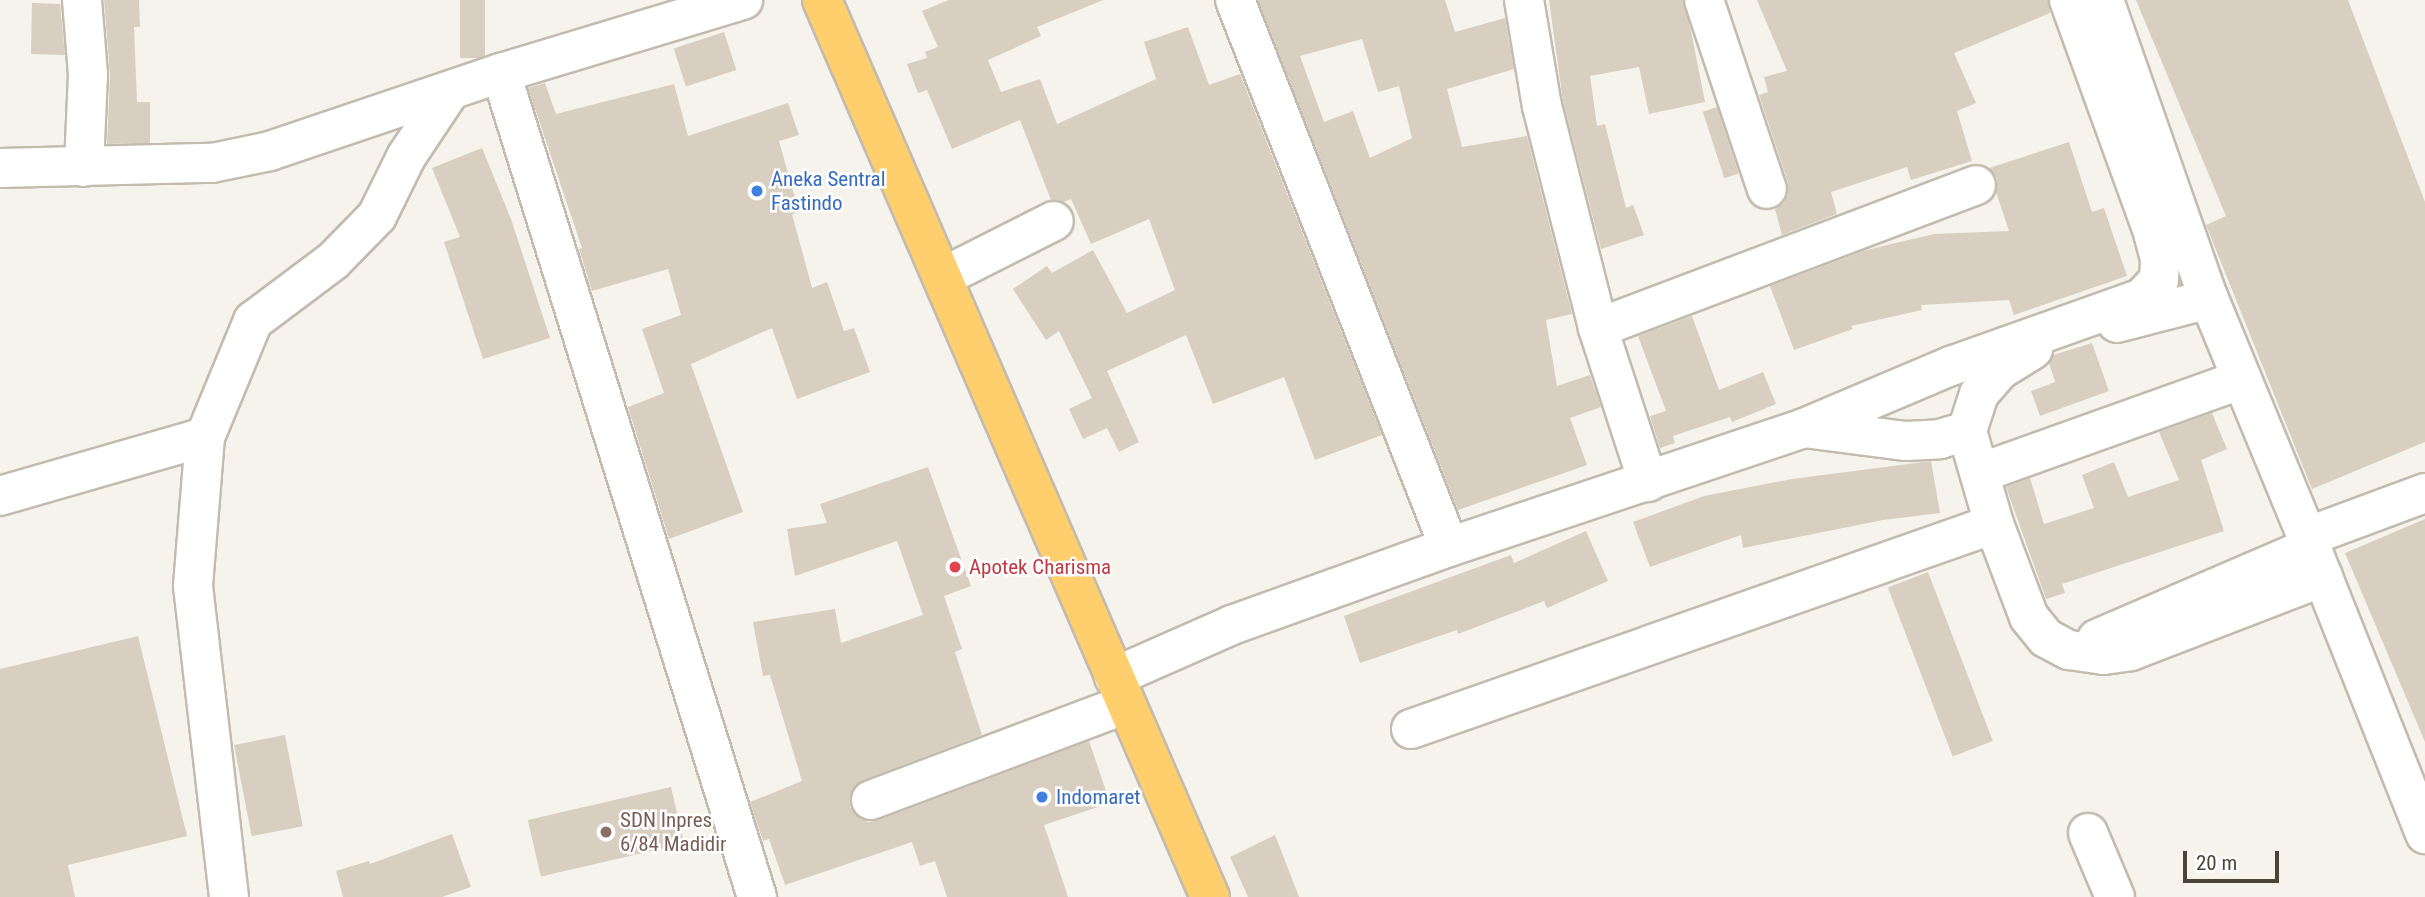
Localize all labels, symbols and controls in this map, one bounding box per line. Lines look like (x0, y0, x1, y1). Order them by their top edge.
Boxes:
place label: Aneka Sentral Fastindo (771, 166, 885, 216)
marker: Aneka Sentral Fastindo (749, 183, 765, 199)
place label: Apotek Charisma (969, 554, 1111, 580)
marker: Apotek Charisma (947, 559, 963, 575)
place label: Indomaret (1056, 784, 1141, 810)
marker: Indomaret (1034, 789, 1050, 805)
place label: SDN Inpres 6/84 Madidir (620, 807, 727, 857)
marker: SDN Inpres 6/84 Madidir (598, 824, 614, 840)
scale bar (2187, 838, 2283, 882)
text: 20 m (2196, 851, 2237, 875)

